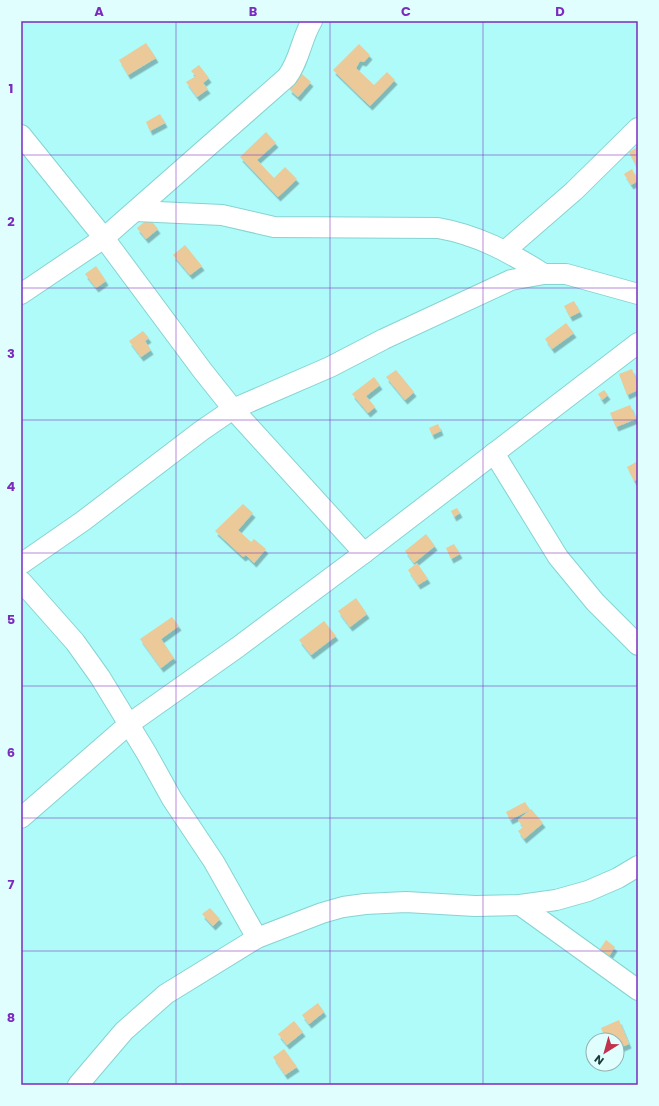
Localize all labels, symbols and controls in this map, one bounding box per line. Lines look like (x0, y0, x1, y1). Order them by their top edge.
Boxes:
text: A (94, 2, 104, 21)
text: B (249, 2, 258, 21)
text: C (401, 2, 411, 21)
text: D (555, 2, 565, 21)
text: 1 (9, 79, 13, 98)
text: 2 (7, 212, 15, 231)
text: 3 (7, 344, 15, 363)
text: 4 (7, 477, 16, 496)
text: 5 (7, 610, 15, 629)
text: 6 (7, 743, 15, 762)
text: 7 (8, 875, 15, 894)
text: 8 (7, 1008, 15, 1027)
north arrow (585, 1032, 625, 1072)
text: N (591, 1051, 607, 1069)

